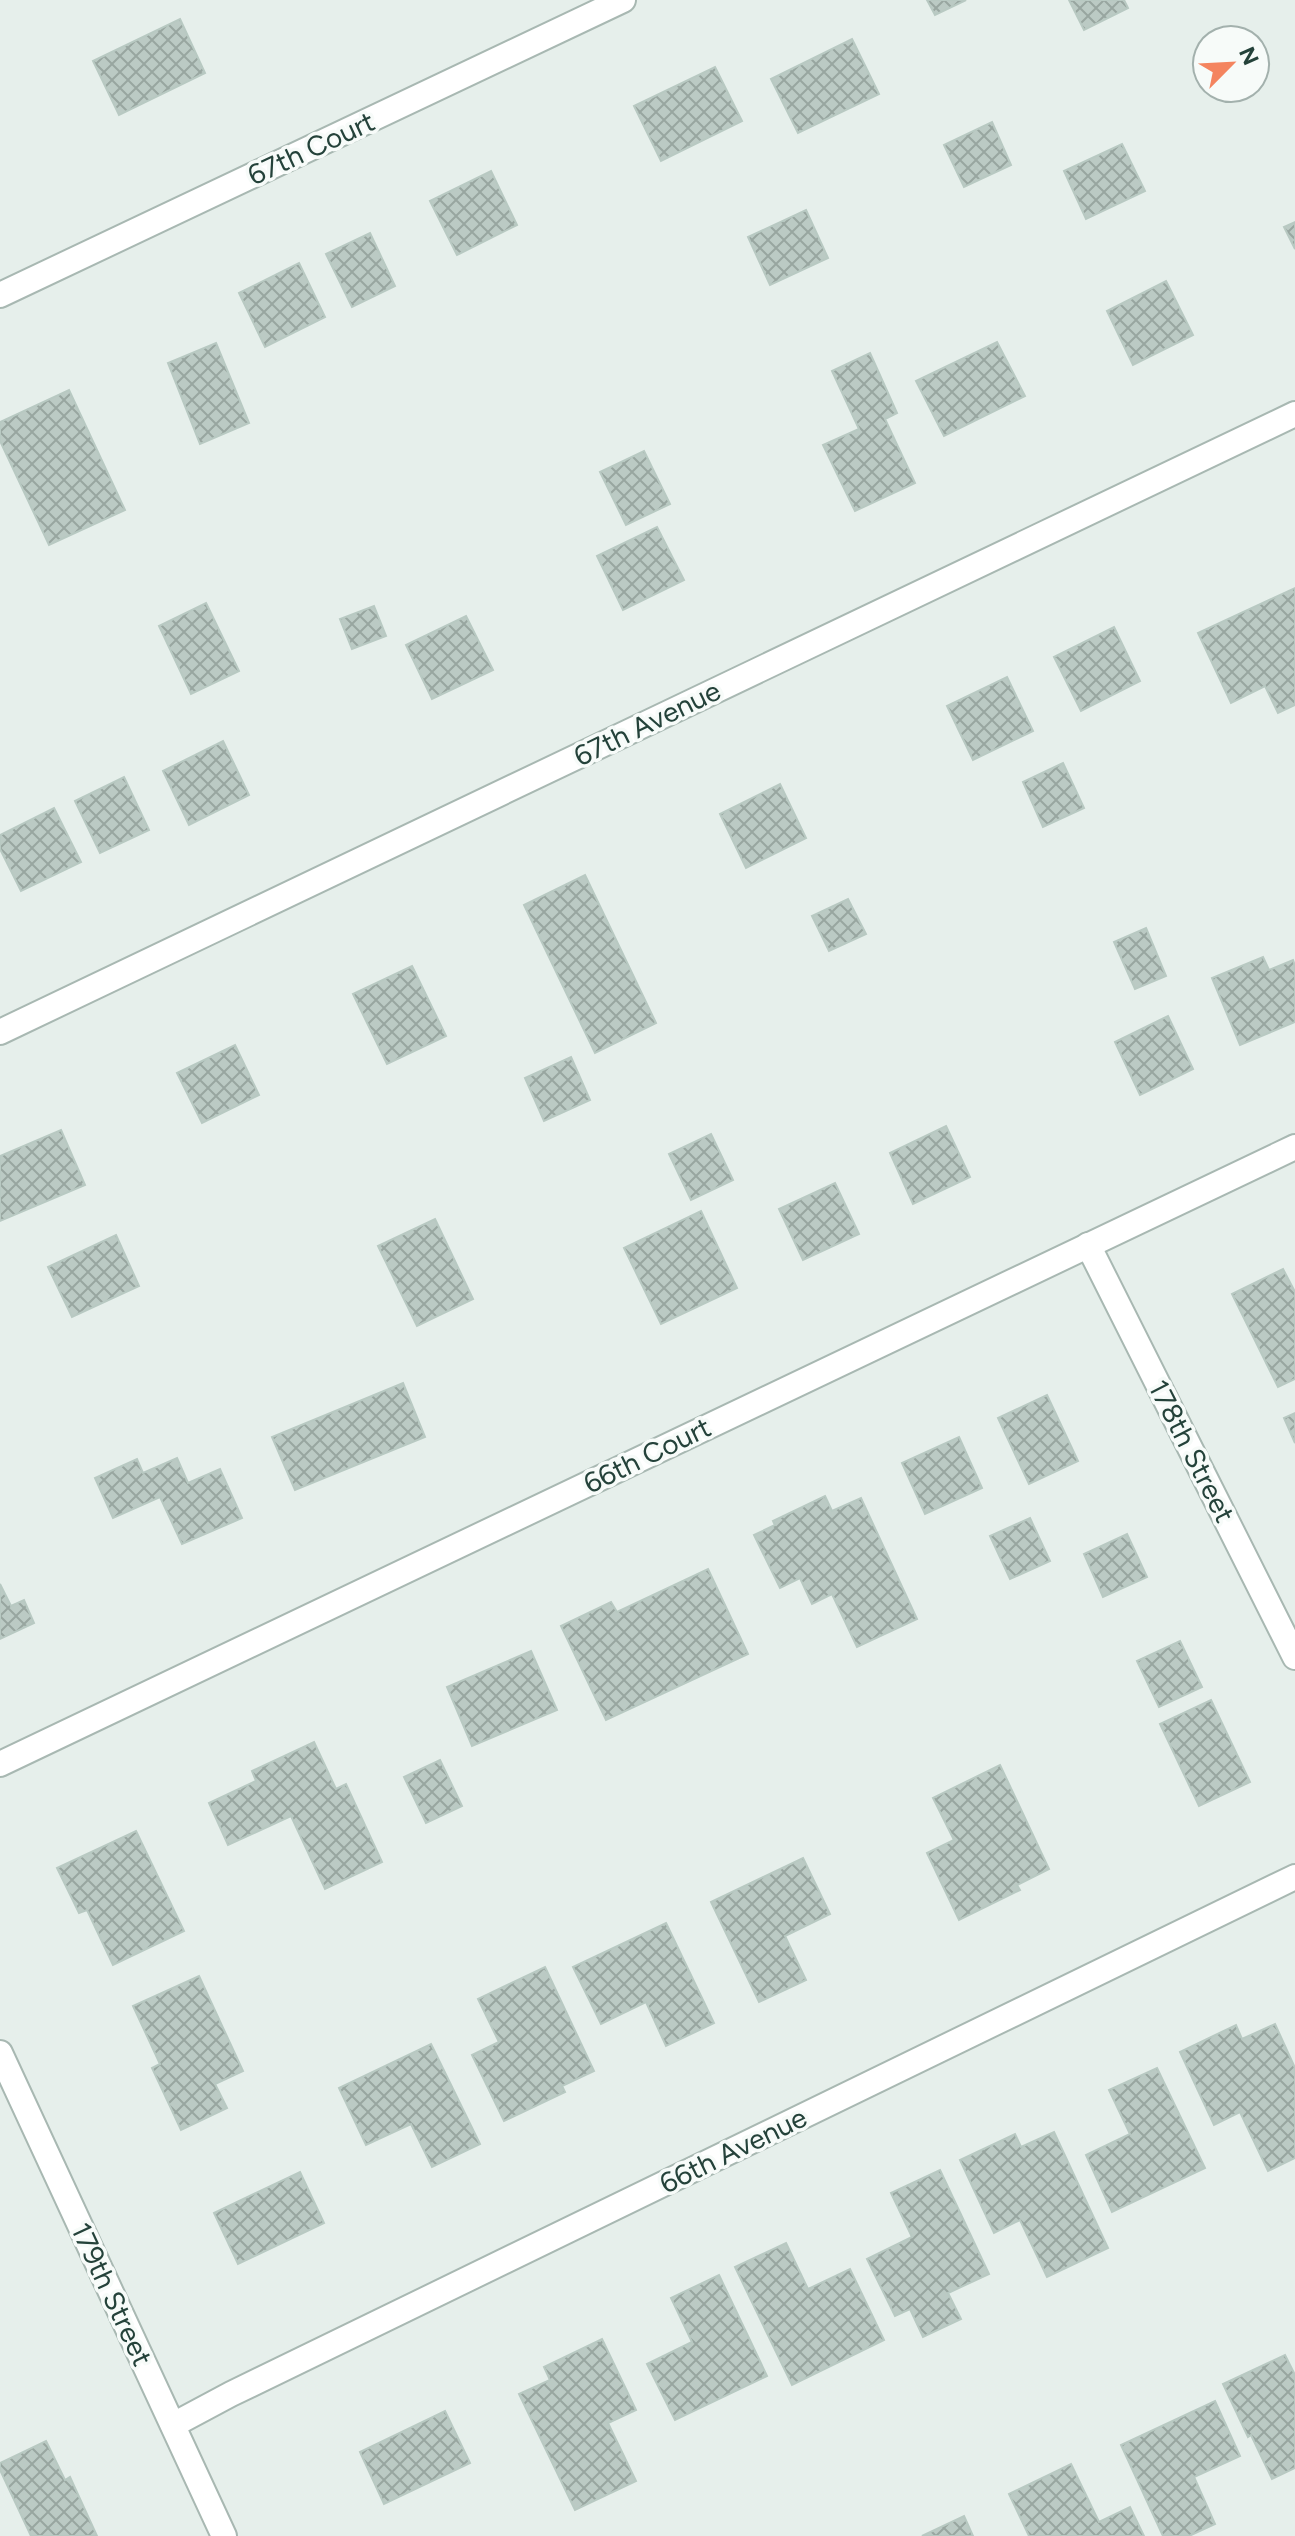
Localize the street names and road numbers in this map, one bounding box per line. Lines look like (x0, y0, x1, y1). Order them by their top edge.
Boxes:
street label: 67th Court (242, 104, 380, 192)
street label: 67th Avenue (568, 673, 726, 773)
street label: 178th Street (1142, 1374, 1242, 1528)
street label: 66th Court (578, 1410, 716, 1500)
street label: 66th Avenue (654, 2100, 812, 2200)
street label: 179th Street (64, 2217, 160, 2371)

